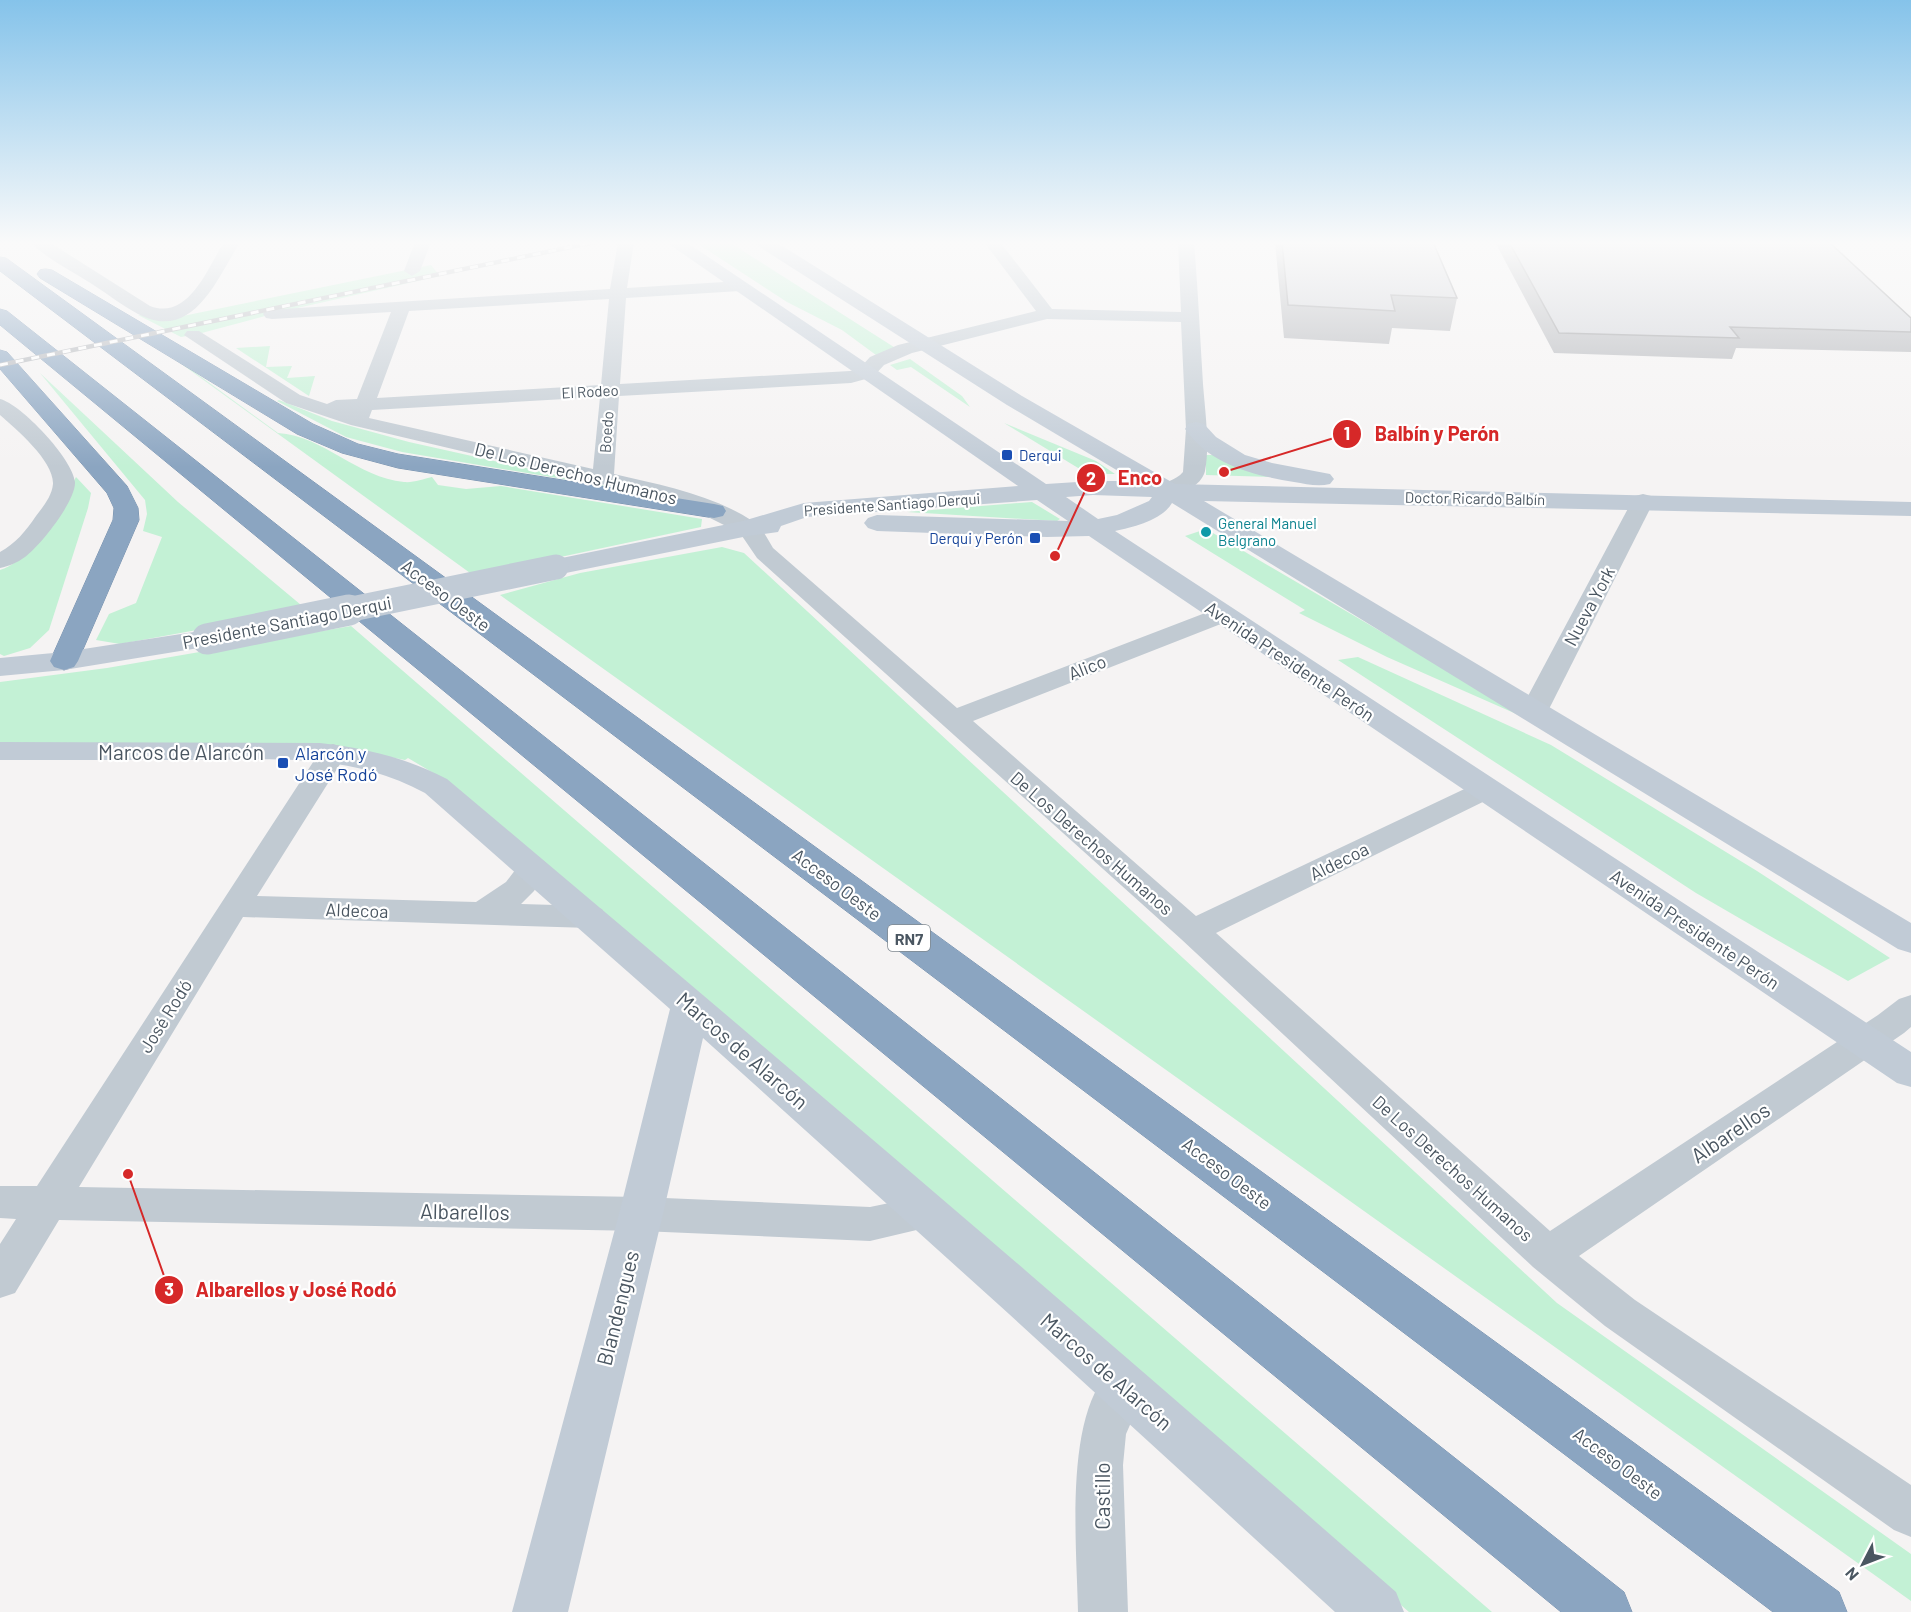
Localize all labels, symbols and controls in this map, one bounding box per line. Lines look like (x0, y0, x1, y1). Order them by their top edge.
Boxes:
street label: El Rodeo (561, 381, 619, 401)
street label: Boedo (596, 410, 616, 454)
callout: Balbín y Perón (1332, 415, 1511, 453)
text: Balbín y Perón (1375, 421, 1499, 445)
text: 1 (1344, 422, 1350, 444)
street label: De Los Derechos Humanos (472, 437, 680, 509)
place label: Derqui (1019, 446, 1062, 464)
marker: Derqui (1000, 448, 1014, 462)
callout: Enco (1076, 459, 1174, 497)
text: Enco (1118, 465, 1162, 489)
text: 2 (1086, 467, 1096, 489)
street label: Doctor Ricardo Balbín (1405, 488, 1545, 508)
street label: Presidente Santiago Derqui (803, 489, 981, 519)
place label: General Manuel Belgrano (1218, 514, 1317, 549)
marker: General Manuel Belgrano (1199, 525, 1213, 539)
place label: Derqui y Perón (929, 529, 1023, 547)
marker: Derqui y Perón (1028, 531, 1042, 545)
street label: Acceso Oeste (397, 554, 495, 636)
street label: Nueva York (1559, 563, 1619, 649)
street label: Presidente Santiago Derqui (181, 591, 393, 653)
street label: Avenida Presidente Perón (1201, 596, 1379, 726)
street label: Alico (1065, 650, 1109, 684)
street label: Marcos de Alarcón (98, 739, 264, 764)
place label: Alarcón y José Rodó (295, 742, 377, 785)
marker: Alarcón y José Rodó (276, 756, 290, 770)
street label: De Los Derechos Humanos (1006, 766, 1178, 920)
street label: Aldecoa (1306, 837, 1372, 885)
street label: Acceso Oeste (788, 843, 886, 925)
street label: Avenida Presidente Perón (1606, 864, 1784, 994)
street label: Aldecoa (325, 898, 389, 922)
road number: RN7 (888, 925, 930, 951)
street label: José Rodó (134, 975, 196, 1057)
street label: Marcos de Alarcón (672, 986, 814, 1114)
street label: De Los Derechos Humanos (1368, 1090, 1538, 1246)
street label: Albarellos (1686, 1097, 1774, 1167)
street label: Acceso Oeste (1178, 1132, 1276, 1214)
street label: Albarellos (420, 1198, 510, 1224)
street label: Blandengues (591, 1248, 643, 1368)
callout: Albarellos y José Rodó (154, 1271, 409, 1309)
text: Albarellos y José Rodó (196, 1277, 396, 1301)
text: 3 (164, 1278, 174, 1300)
street label: Marcos de Alarcón (1036, 1307, 1178, 1435)
street label: Acceso Oeste (1569, 1422, 1667, 1504)
street label: Castillo (1089, 1462, 1114, 1530)
north arrow (1833, 1534, 1893, 1594)
text: N (1841, 1564, 1862, 1585)

